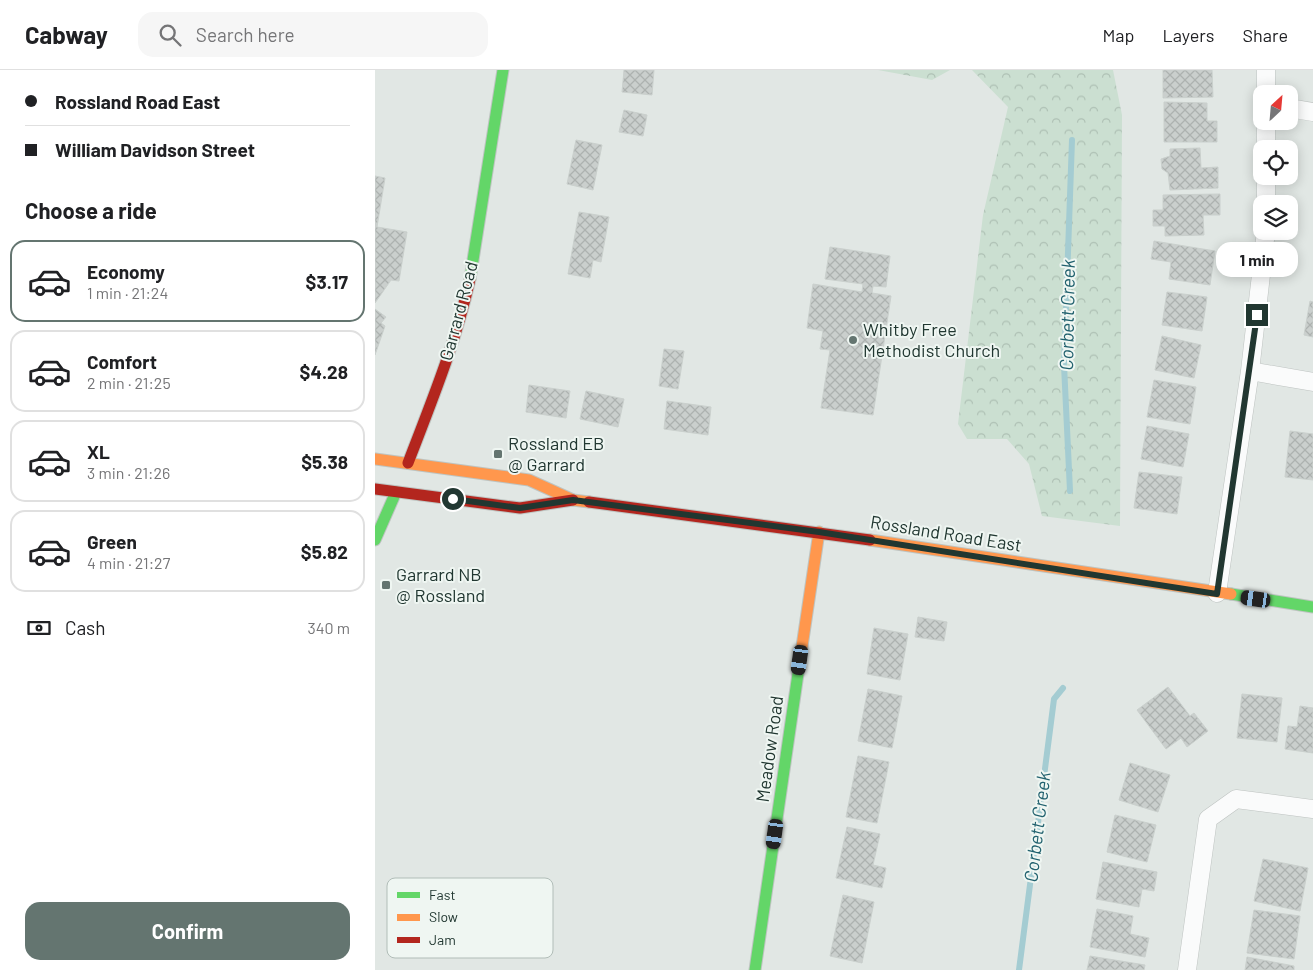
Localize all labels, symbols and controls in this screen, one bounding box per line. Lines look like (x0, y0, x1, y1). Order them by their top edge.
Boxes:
search box (138, 12, 488, 57)
text: Cabway (25, 20, 108, 49)
icon: search (156, 21, 184, 49)
text: Search here (196, 23, 295, 46)
text: Map (1102, 24, 1134, 46)
text: Layers (1162, 24, 1215, 46)
text: Share (1243, 24, 1288, 46)
north arrow (1253, 85, 1297, 130)
map controls (1253, 85, 1298, 240)
text: Rossland Road East (55, 90, 220, 113)
text: William Davidson Street (55, 138, 255, 161)
button: locate (1253, 140, 1298, 185)
button: layers (1253, 195, 1298, 240)
text: Choose a ride (25, 197, 157, 223)
callout: 1 min (1216, 242, 1298, 278)
text: 1 min (1239, 250, 1275, 269)
water label: Corbett Creek (1054, 258, 1079, 371)
icon: car (27, 259, 72, 304)
street label: Garrard Road (434, 259, 482, 363)
text: Economy (87, 260, 165, 283)
text: $3.17 (306, 270, 348, 293)
text: 1 min · 21:24 (87, 283, 168, 302)
route end (1246, 304, 1268, 326)
place label: Whitby Free Methodist Church (863, 318, 1000, 361)
marker: Whitby Free Methodist Church (847, 334, 859, 346)
icon: car (27, 349, 72, 394)
text: Comfort (87, 350, 157, 373)
text: $4.28 (300, 360, 348, 383)
text: 2 min · 21:25 (87, 373, 171, 392)
place label: Rossland EB @ Garrard (508, 432, 604, 475)
icon: car (27, 439, 72, 484)
text: XL (87, 440, 110, 463)
marker: Rossland EB @ Garrard (492, 448, 504, 460)
text: $5.38 (301, 450, 348, 473)
text: 3 min · 21:26 (87, 463, 170, 482)
route start (442, 488, 464, 510)
street label: Rossland Road East (869, 510, 1023, 556)
icon: car (27, 529, 72, 574)
text: Green (87, 530, 137, 553)
text: $5.82 (301, 540, 348, 563)
text: 4 min · 21:27 (87, 553, 170, 572)
place label: Garrard NB @ Rossland (396, 563, 485, 606)
marker: Garrard NB @ Rossland (380, 579, 392, 591)
car (1240, 589, 1271, 609)
icon: cash (25, 614, 53, 642)
text: Cash (65, 616, 106, 639)
text: 340 m (307, 618, 350, 637)
car (790, 644, 809, 676)
street label: Meadow Road (751, 694, 787, 803)
water label: Corbett Creek (1018, 770, 1055, 884)
car (765, 818, 784, 850)
legend (387, 878, 553, 958)
text: Fast (429, 886, 455, 903)
button: Confirm (25, 902, 350, 960)
text: Slow (429, 908, 458, 925)
text: Jam (429, 931, 456, 948)

